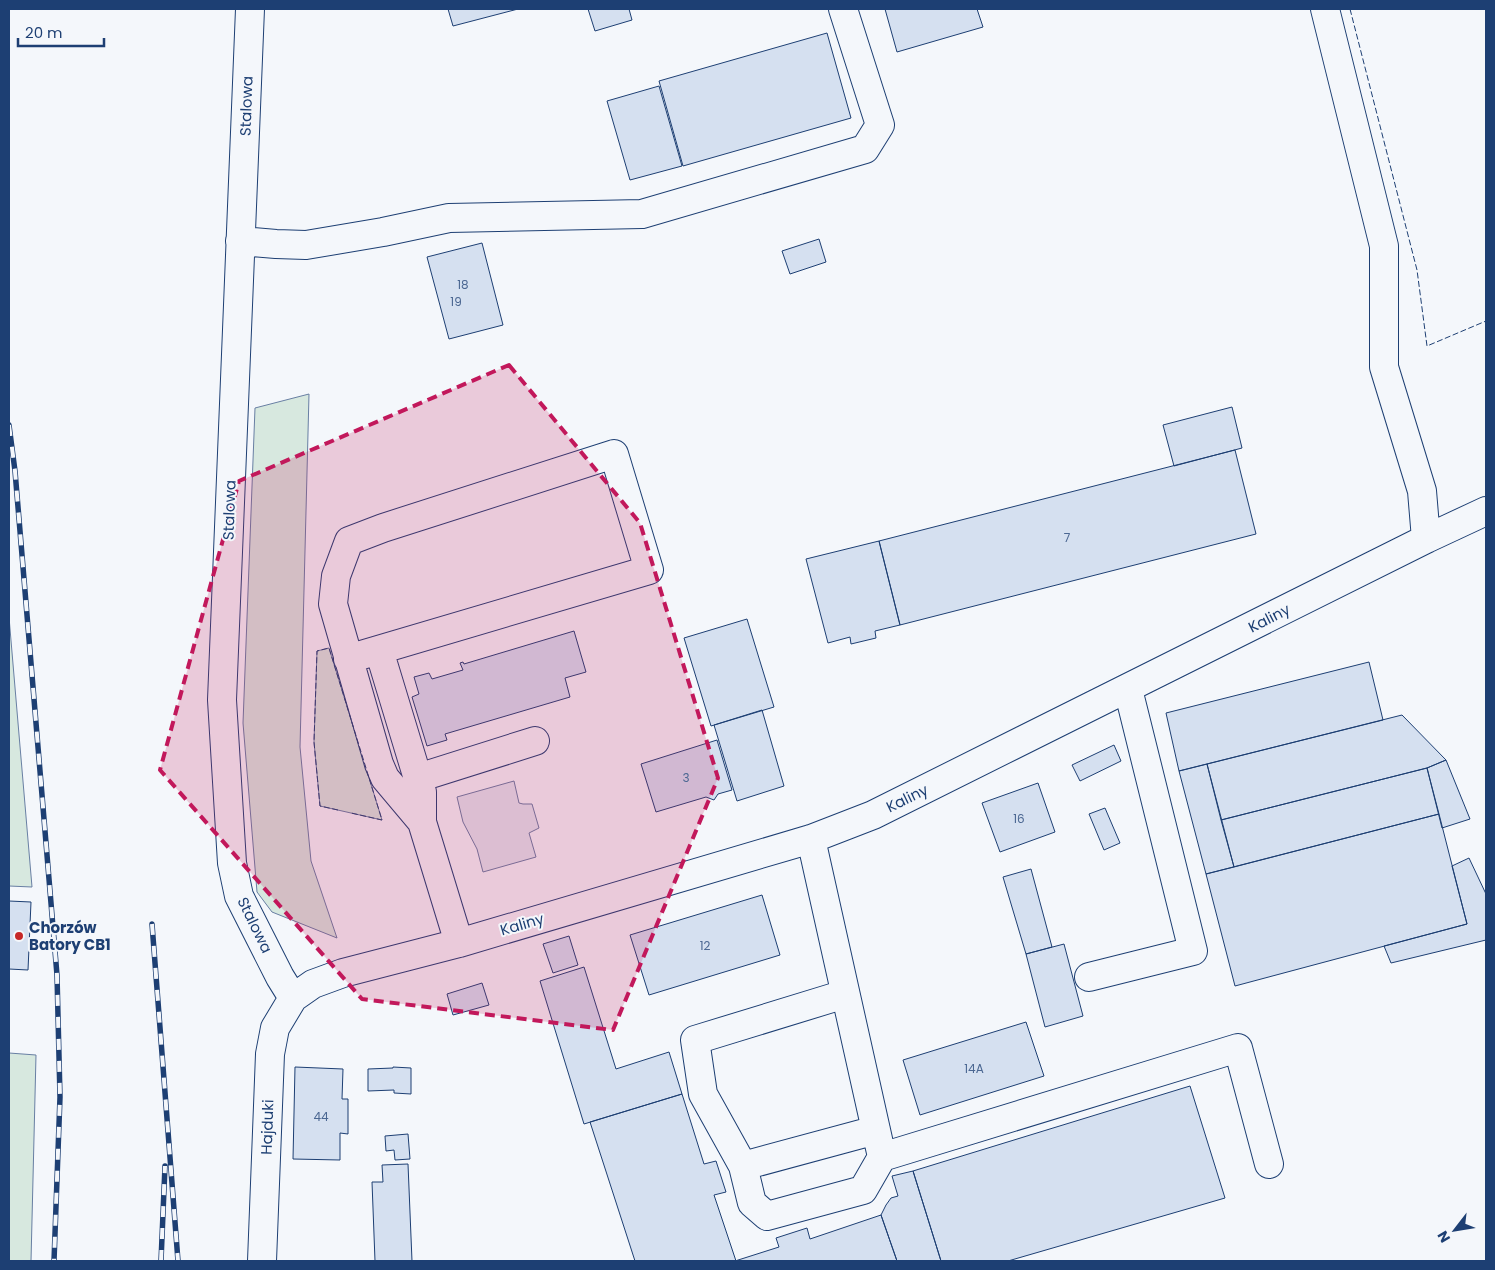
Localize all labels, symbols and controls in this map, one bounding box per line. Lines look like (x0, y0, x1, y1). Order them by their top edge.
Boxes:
scale bar (18, 15, 104, 47)
text: 20 m (25, 22, 63, 43)
street label: Stalowa (234, 76, 258, 136)
house number: 18 (457, 276, 469, 293)
house number: 19 (450, 293, 462, 310)
street label: Stalowa (217, 480, 241, 540)
house number: 7 (1064, 529, 1071, 546)
street label: Kaliny (1244, 598, 1294, 637)
house number: 3 (682, 769, 690, 786)
street label: Kaliny (882, 779, 932, 817)
house number: 16 (1013, 810, 1025, 827)
street label: Stalowa (232, 893, 278, 957)
street label: Kaliny (498, 908, 547, 940)
place label: Chorzów Batory CB1 (29, 917, 111, 955)
marker: Chorzów Batory CB1 (13, 930, 25, 942)
house number: 12 (700, 937, 710, 954)
house number: 14A (964, 1060, 984, 1077)
street label: Hajduki (256, 1099, 278, 1155)
house number: 44 (313, 1108, 329, 1125)
north arrow (1430, 1205, 1480, 1255)
text: N (1433, 1227, 1455, 1246)

